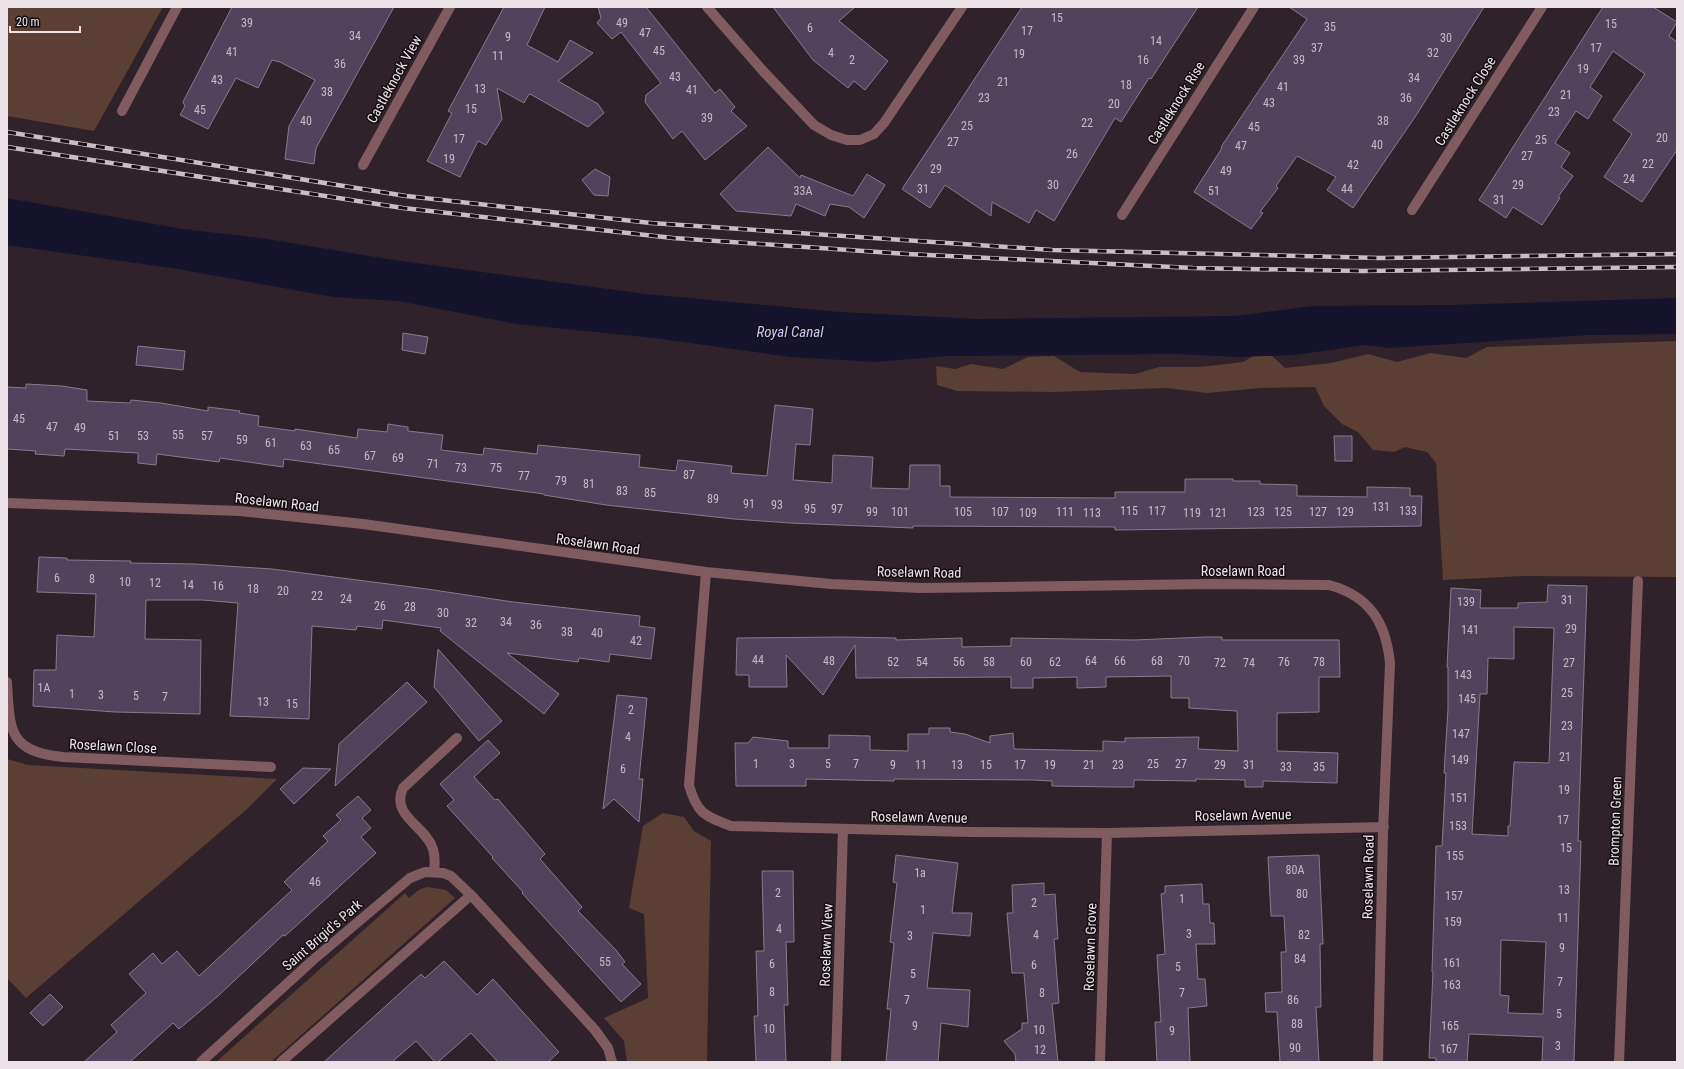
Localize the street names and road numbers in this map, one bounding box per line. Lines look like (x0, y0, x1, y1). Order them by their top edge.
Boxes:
street label: Castleknock View (363, 32, 425, 126)
street label: Castleknock Close (1431, 53, 1499, 149)
street label: Castleknock Rise (1144, 58, 1208, 147)
street label: Roselawn Road (234, 490, 320, 514)
street label: Roselawn Road (555, 530, 641, 558)
street label: Roselawn Road (877, 563, 961, 581)
street label: Roselawn Road (1201, 563, 1285, 579)
street label: Roselawn Close (69, 736, 158, 756)
street label: Brompton Green (1605, 776, 1625, 866)
street label: Roselawn Avenue (1195, 806, 1292, 824)
street label: Roselawn Avenue (871, 808, 968, 826)
street label: Roselawn Road (1359, 835, 1377, 919)
street label: Saint Brigid's Park (279, 896, 365, 974)
street label: Roselawn Grove (1080, 902, 1100, 991)
street label: Roselawn View (817, 903, 835, 987)

